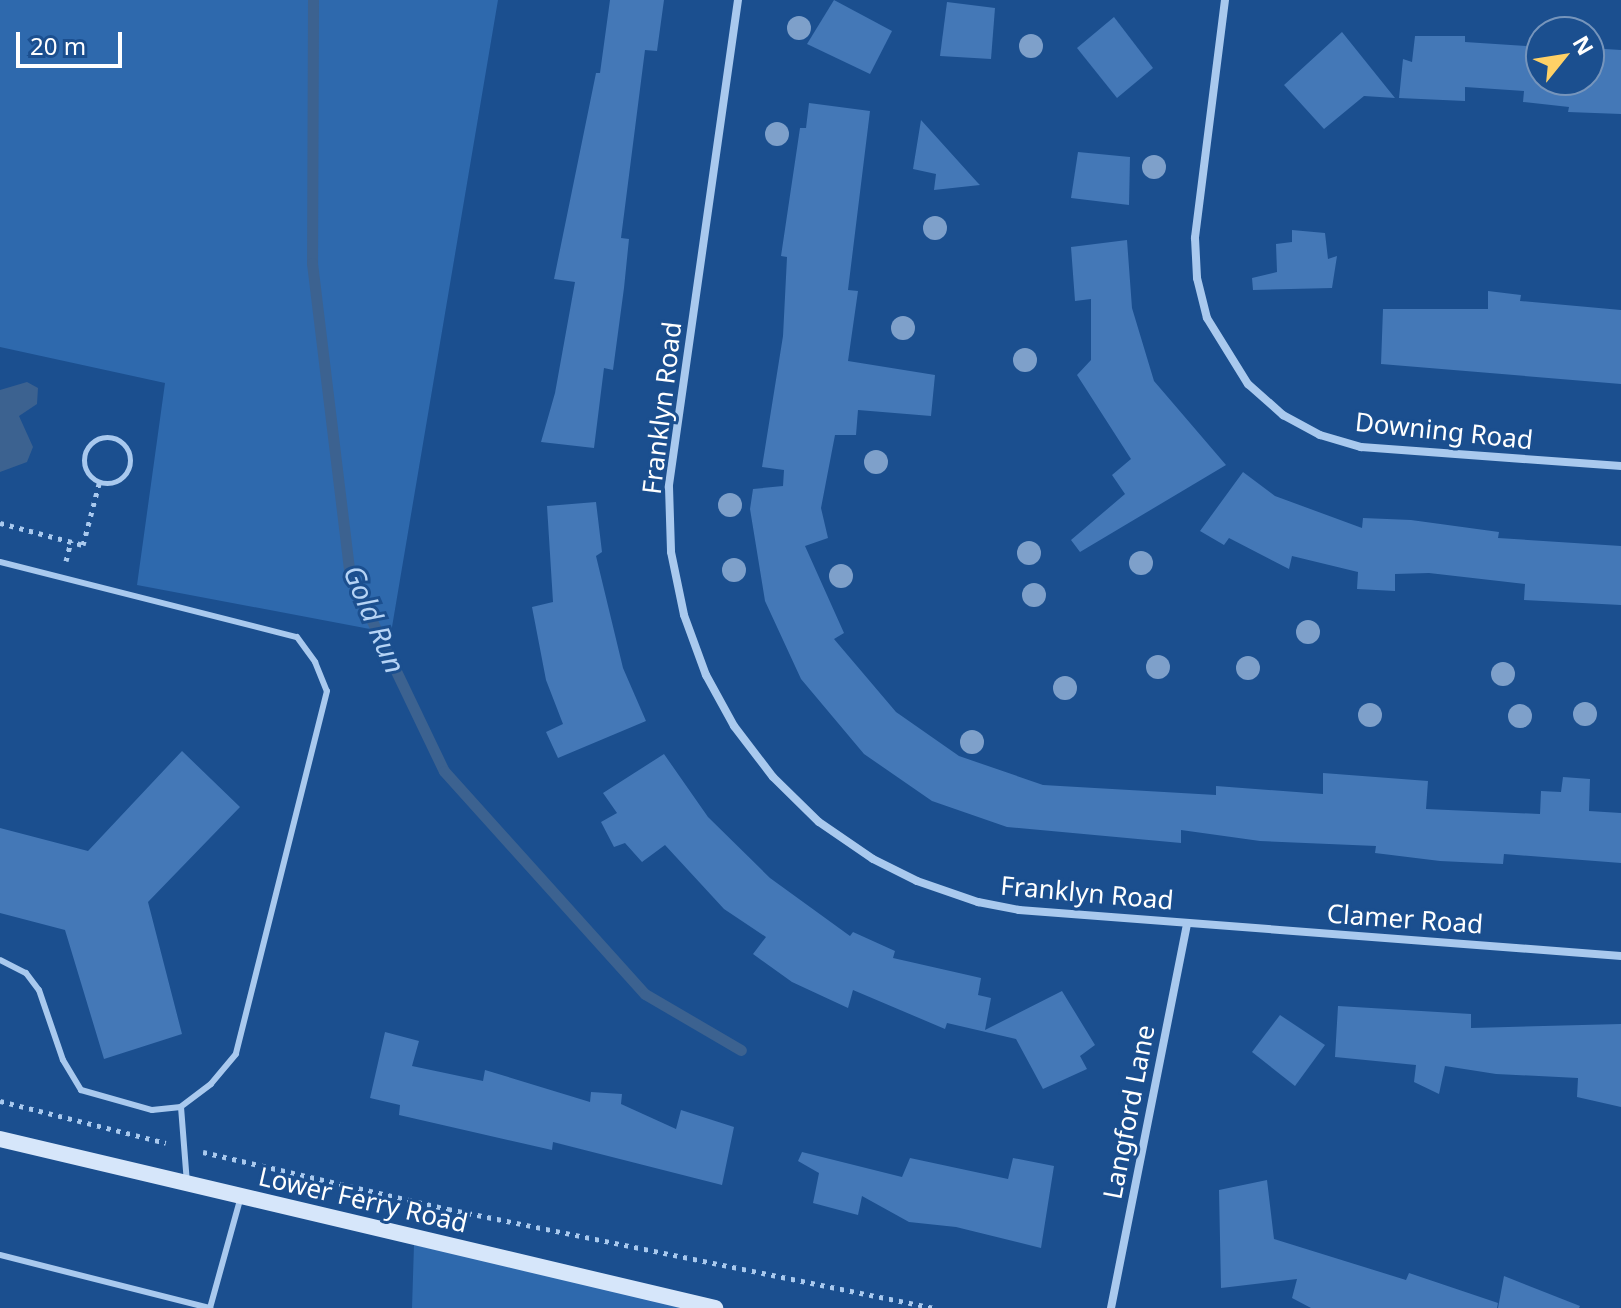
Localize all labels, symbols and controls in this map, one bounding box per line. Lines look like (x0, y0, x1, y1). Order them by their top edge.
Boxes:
scale bar (20, 16, 126, 66)
north arrow (1525, 16, 1605, 96)
text: 20 m (30, 29, 86, 62)
text: N (1567, 30, 1602, 60)
street label: Franklyn Road (636, 320, 688, 496)
street label: Downing Road (1354, 406, 1534, 456)
water label: Gold Run (337, 560, 413, 678)
street label: Franklyn Road (999, 870, 1175, 916)
street label: Clamer Road (1326, 898, 1484, 940)
street label: Langford Lane (1097, 1022, 1161, 1202)
street label: Lower Ferry Road (255, 1161, 471, 1239)

